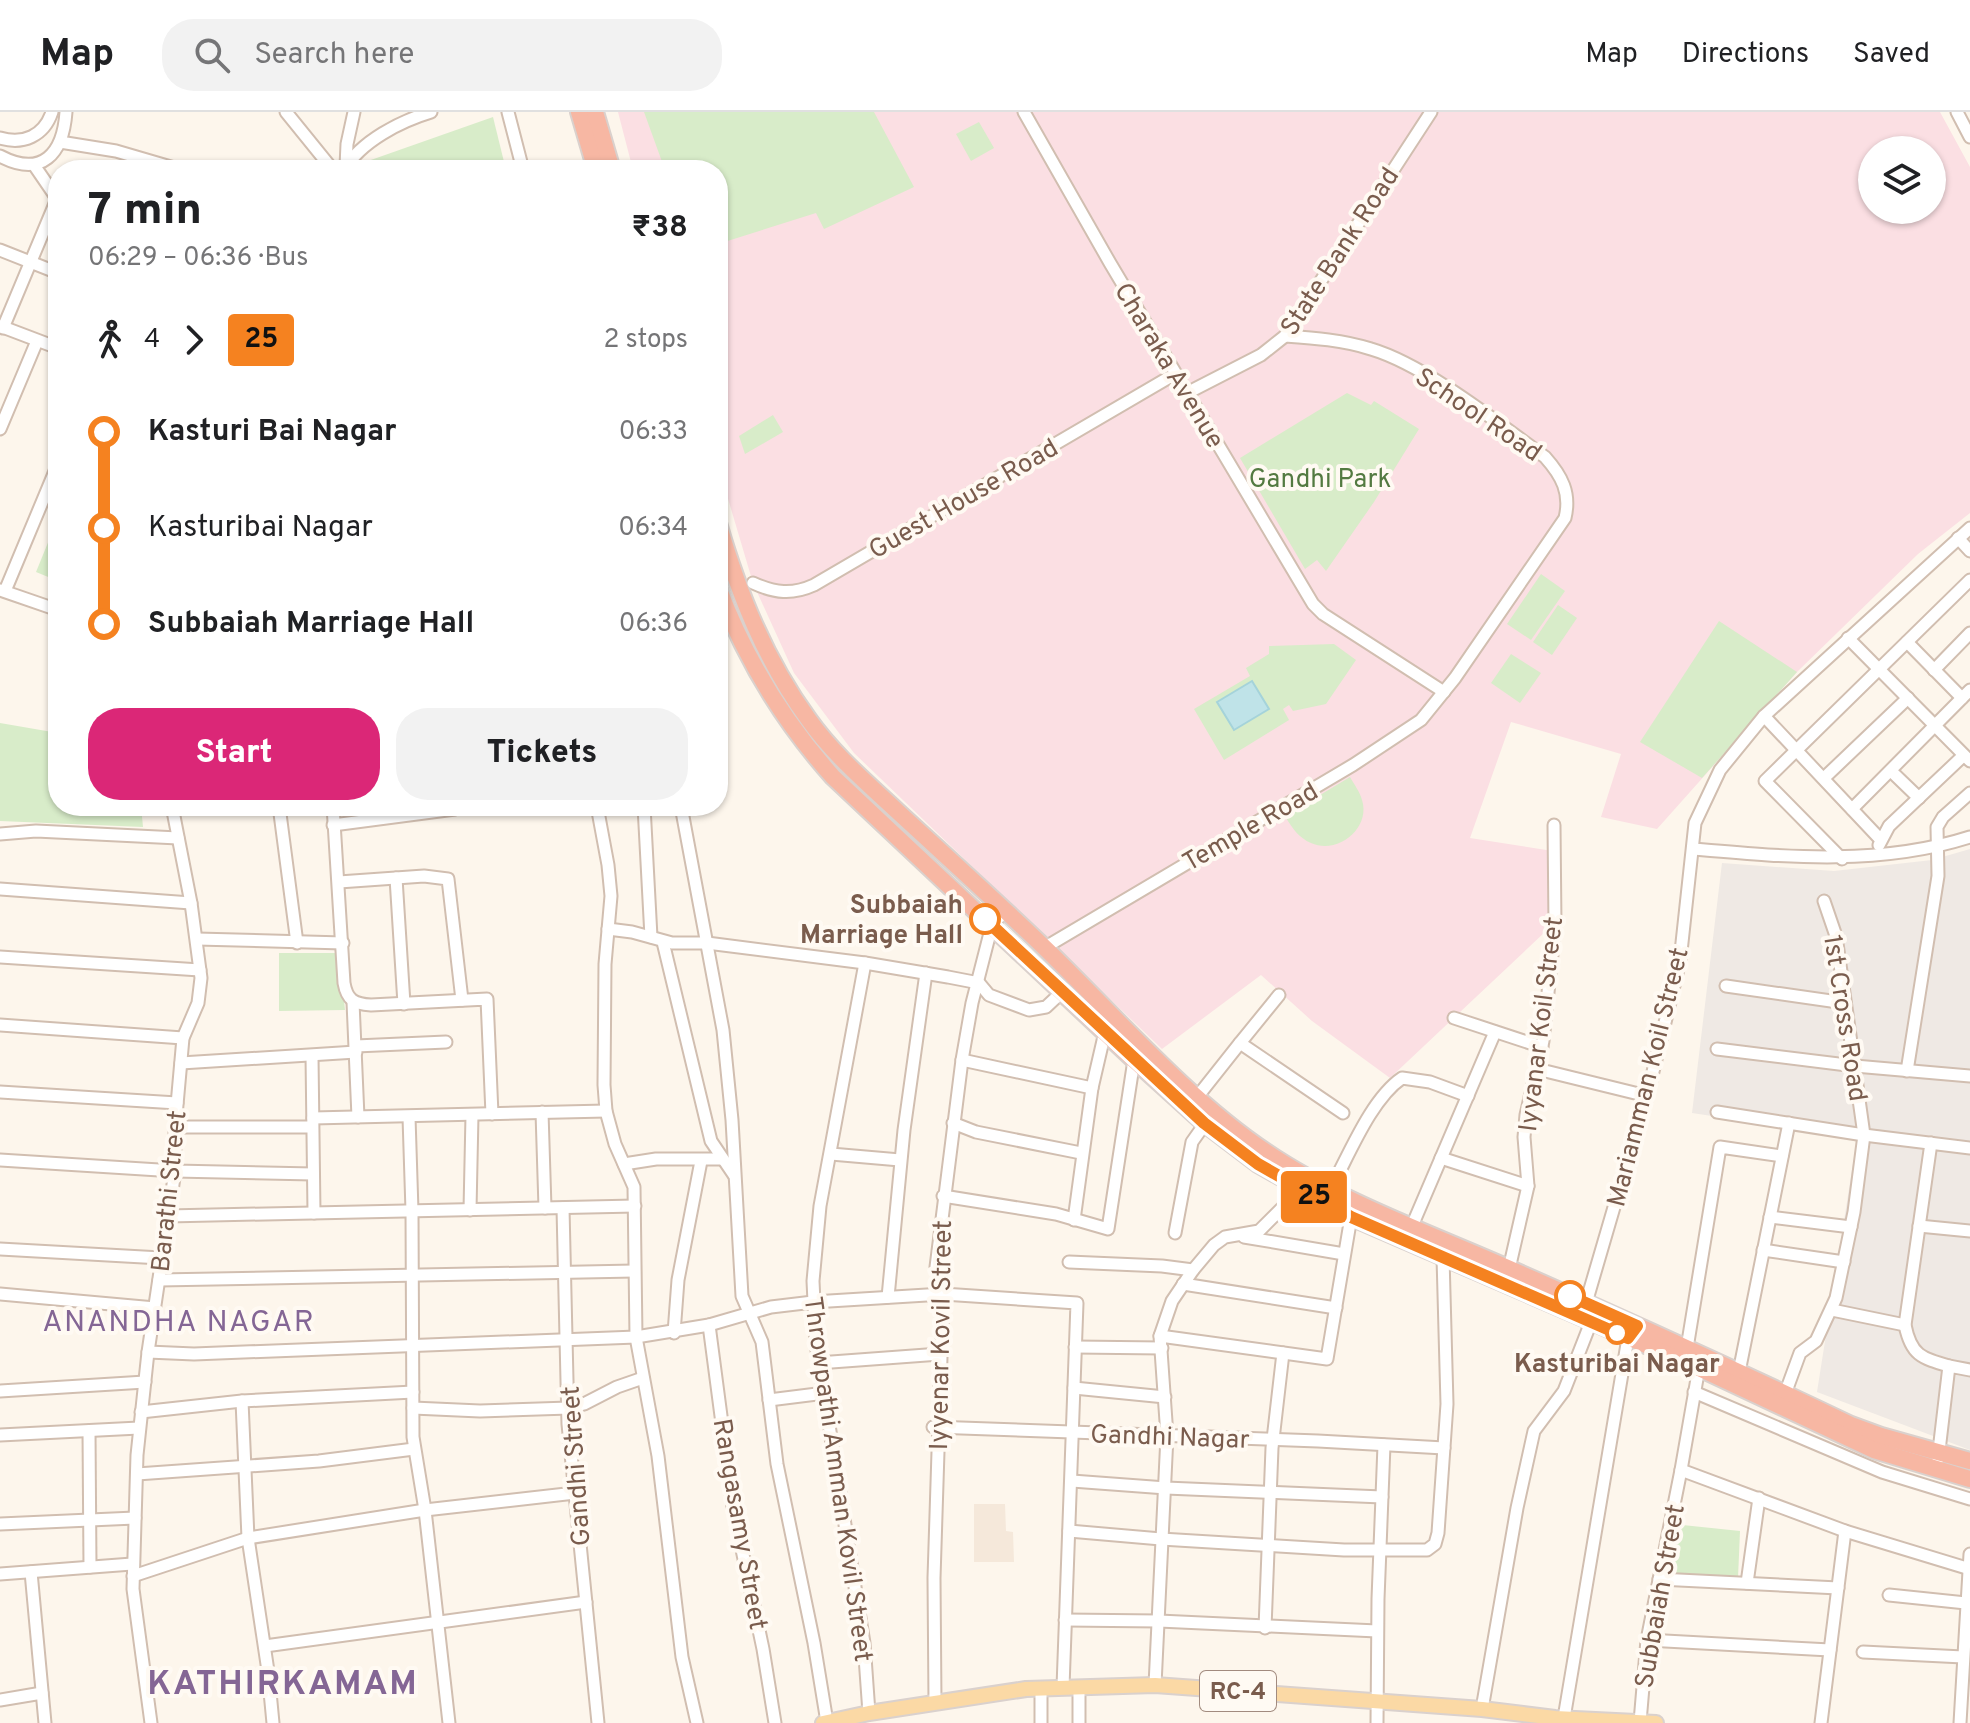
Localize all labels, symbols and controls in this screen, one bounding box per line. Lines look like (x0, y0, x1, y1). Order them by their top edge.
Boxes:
search box (162, 19, 722, 91)
text: Map (40, 31, 114, 80)
icon: search (190, 33, 234, 77)
text: Search here (254, 37, 414, 74)
text: Map (1585, 37, 1638, 73)
text: Directions (1682, 37, 1809, 73)
text: Saved (1853, 37, 1930, 73)
map controls (1858, 136, 1946, 224)
button: layers (1858, 136, 1946, 224)
street label: State Bank Road (1274, 162, 1408, 343)
text: 7 min (88, 184, 202, 240)
text: ₹38 (631, 210, 688, 247)
text: 06:29 – 06:36 · Bus (88, 242, 308, 275)
street label: Charaka Avenue (1105, 277, 1230, 455)
icon: walk (88, 318, 132, 362)
icon: forward (172, 318, 216, 362)
text: 25 (244, 322, 278, 358)
text: 4 (144, 324, 160, 357)
text: 2 stops (603, 324, 688, 357)
street label: School Road (1408, 362, 1547, 470)
text: Kasturi Bai Nagar (148, 414, 397, 451)
text: 06:33 (619, 416, 688, 449)
street label: Guest House Road (863, 432, 1065, 568)
park label: Gandhi Park (1249, 464, 1391, 497)
text: Kasturibai Nagar (148, 510, 373, 547)
text: 06:34 (618, 512, 688, 545)
text: Subbaiah Marriage Hall (148, 606, 474, 643)
text: 06:36 (619, 608, 688, 641)
button: Start (88, 708, 380, 800)
button: Tickets (396, 708, 688, 800)
street label: Temple Road (1178, 776, 1325, 880)
place label: Subbaiah Marriage Hall (800, 890, 963, 953)
marker: Subbaiah Marriage Hall (970, 904, 1000, 934)
street label: Iyyanar Koil Street (1513, 915, 1572, 1134)
street label: 1st Cross Road (1814, 933, 1873, 1104)
street label: Mariamman Koil Street (1601, 944, 1698, 1211)
street label: Barathi Street (146, 1109, 195, 1274)
line badge: 25 (1278, 1171, 1350, 1223)
text: 25 (1297, 1179, 1331, 1215)
street label: Iyyenar Kovil Street (924, 1220, 961, 1450)
unlabelled marker (1555, 1281, 1585, 1311)
street label: Throwpathi Amman Kovil Street (795, 1295, 879, 1664)
district label: ANANDHA NAGAR (42, 1305, 316, 1342)
marker: Kasturibai Nagar (1606, 1322, 1628, 1344)
place label: Kasturibai Nagar (1514, 1349, 1720, 1382)
street label: Gandhi Street (555, 1385, 600, 1547)
street label: Rangasamy Street (704, 1416, 773, 1633)
street label: Gandhi Nagar (1090, 1419, 1250, 1458)
street label: Subbaiah Street (1629, 1502, 1694, 1691)
district label: KATHIRKAMAM (147, 1664, 419, 1707)
road number: RC-4 (1200, 1671, 1276, 1711)

